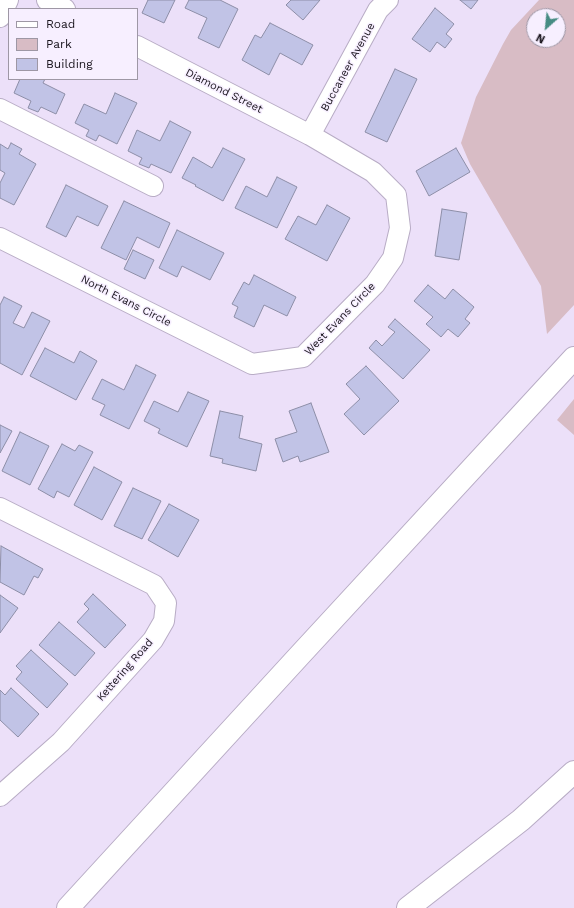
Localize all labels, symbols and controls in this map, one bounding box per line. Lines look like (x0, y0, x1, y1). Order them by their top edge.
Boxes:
legend (8, 8, 138, 80)
north arrow (526, 8, 566, 48)
text: Road (46, 17, 75, 31)
street label: Buccaneer Avenue (318, 20, 378, 114)
text: N (534, 31, 547, 46)
text: Park (46, 37, 72, 51)
text: Building (46, 57, 93, 71)
street label: Diamond Street (183, 66, 265, 116)
street label: North Evans Circle (79, 273, 173, 329)
street label: West Evans Circle (302, 280, 378, 358)
street label: Kettering Road (94, 636, 156, 704)

